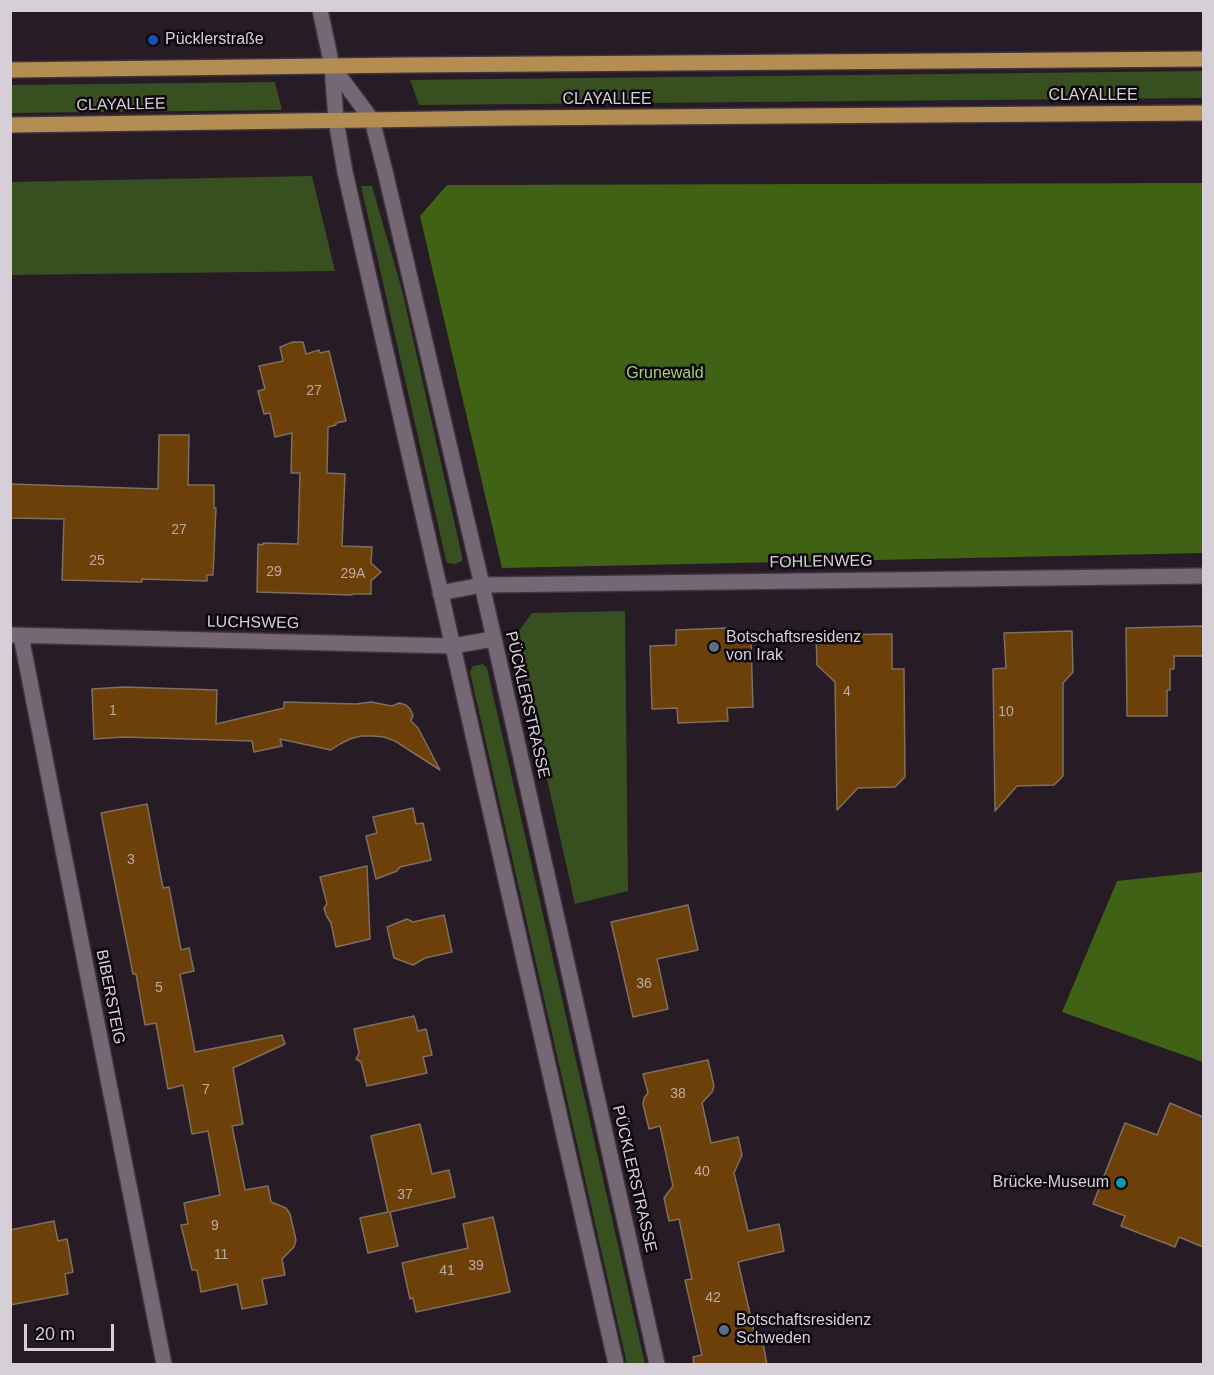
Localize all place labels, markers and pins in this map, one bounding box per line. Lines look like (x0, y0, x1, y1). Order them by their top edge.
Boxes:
place label: Pücklerstraße (165, 30, 264, 50)
marker: Pücklerstraße (146, 33, 160, 47)
place label: Botschaftsresidenz von Irak (726, 628, 861, 666)
marker: Botschaftsresidenz von Irak (707, 640, 721, 654)
place label: Brücke-Museum (993, 1173, 1109, 1193)
marker: Brücke-Museum (1114, 1176, 1128, 1190)
place label: Botschaftsresidenz Schweden (736, 1311, 871, 1349)
marker: Botschaftsresidenz Schweden (717, 1323, 731, 1337)

